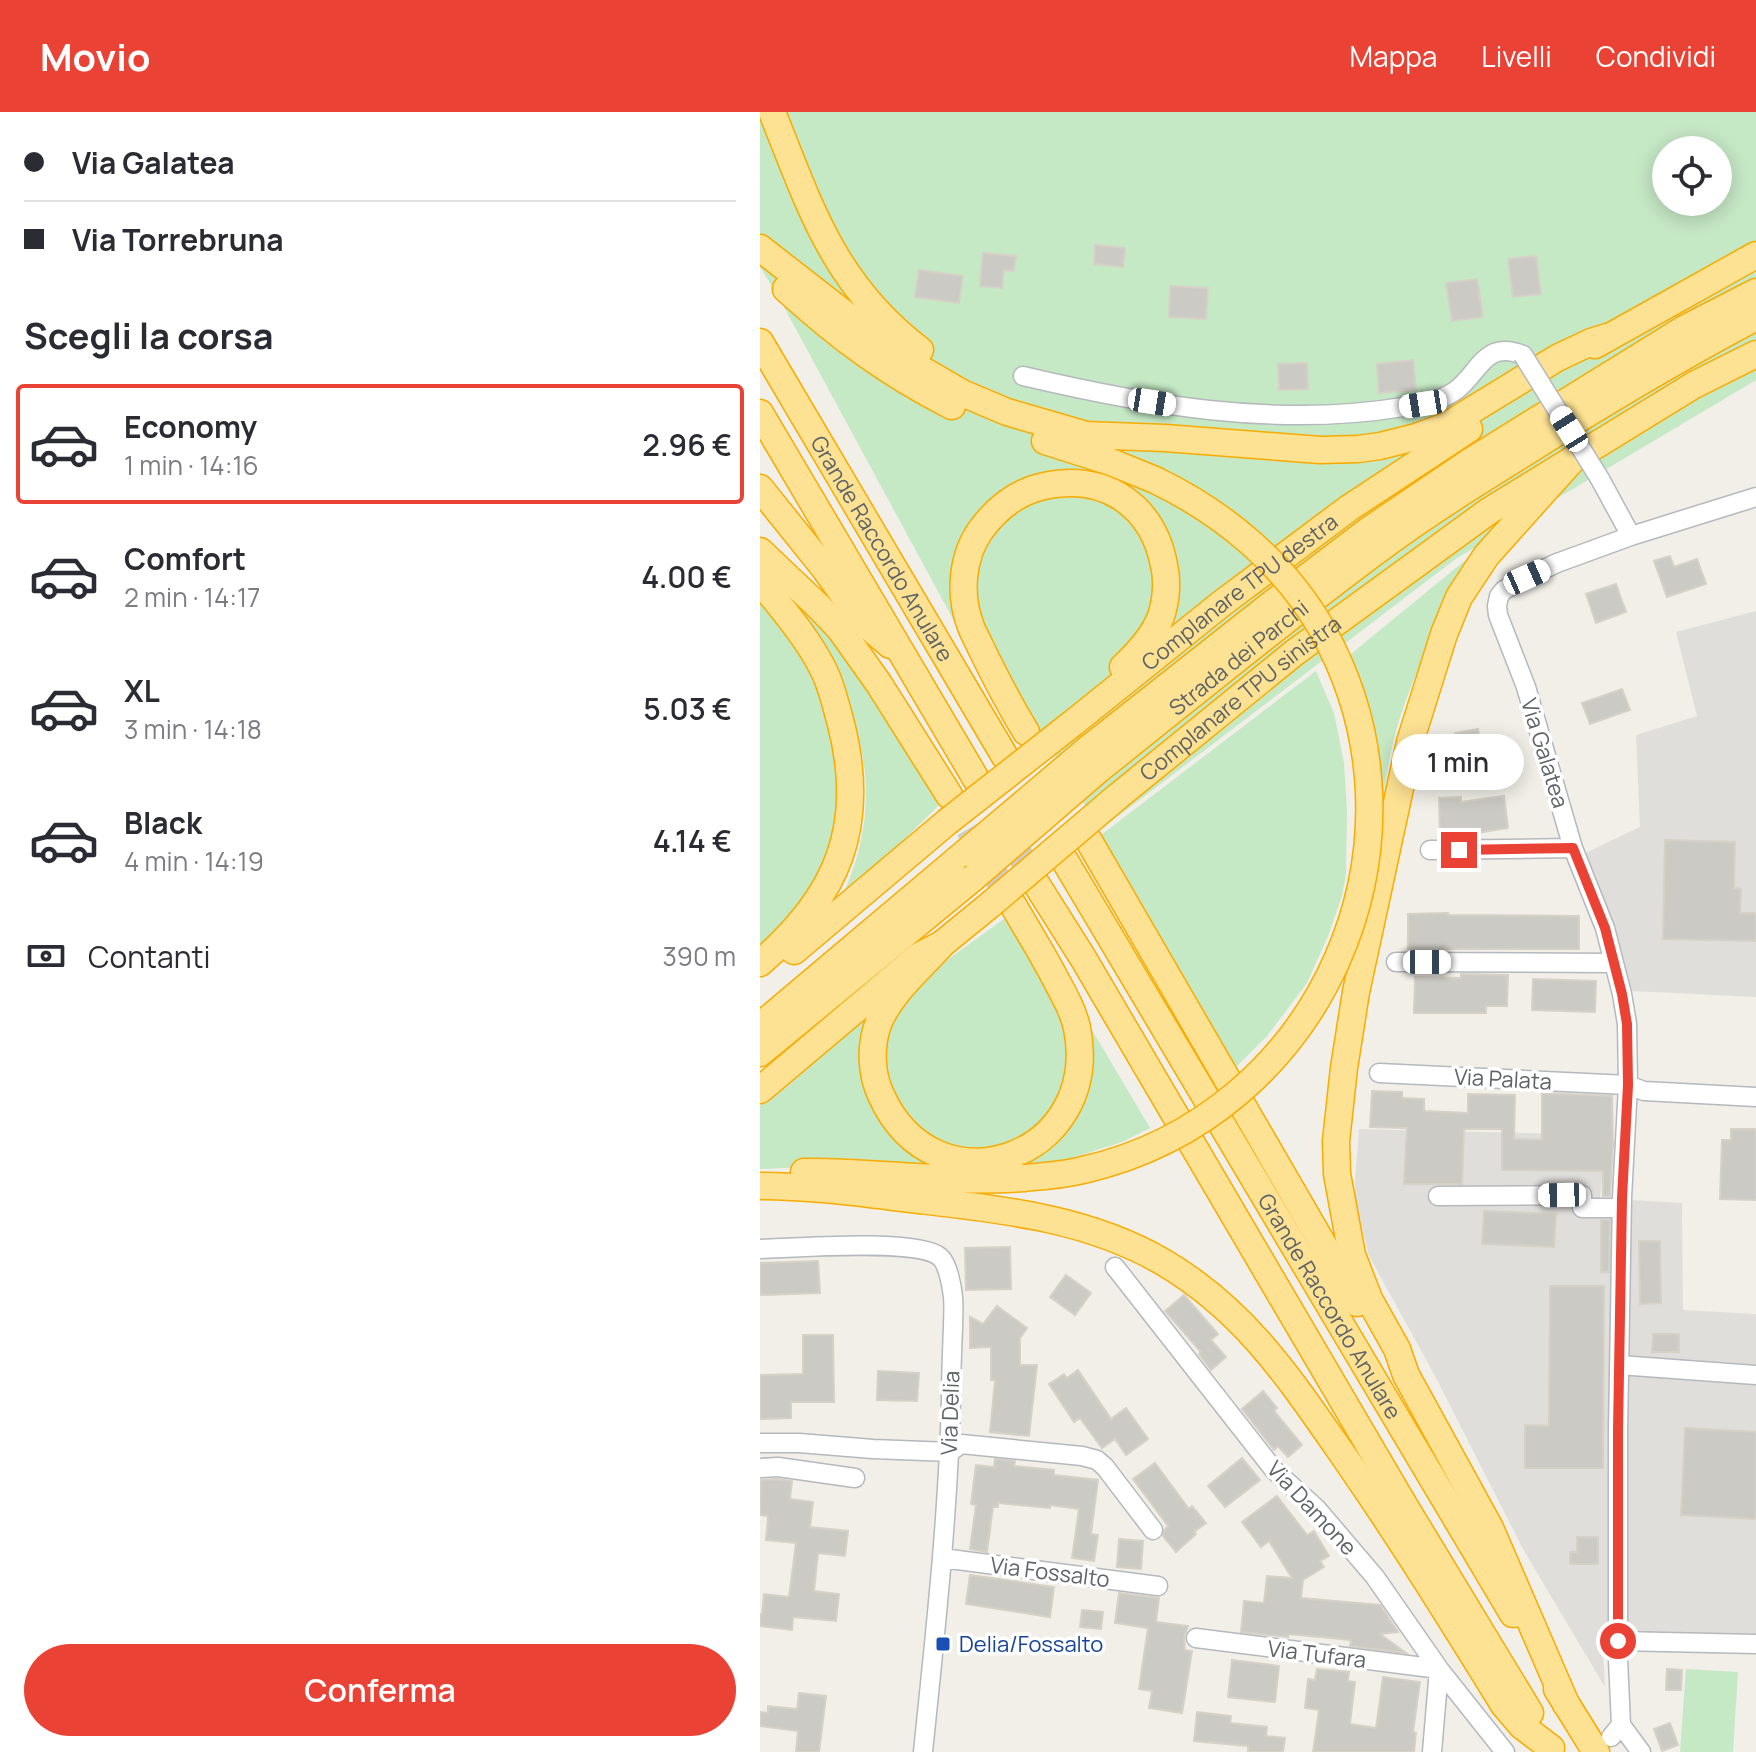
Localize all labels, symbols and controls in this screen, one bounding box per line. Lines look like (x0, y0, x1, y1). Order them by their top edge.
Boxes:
text: Movio (40, 30, 150, 82)
text: Mappa (1350, 37, 1437, 75)
text: Livelli (1481, 37, 1552, 75)
text: Condividi (1596, 37, 1716, 75)
map controls (1652, 136, 1732, 216)
button: locate (1652, 136, 1732, 216)
text: Via Galatea (72, 142, 234, 183)
text: Via Torrebruna (72, 219, 284, 260)
text: Scegli la corsa (24, 311, 273, 360)
car (1126, 386, 1178, 418)
car (1397, 388, 1449, 420)
car (1546, 402, 1592, 456)
text: Economy (124, 406, 257, 447)
icon: car (28, 408, 100, 480)
text: 2.96 € (642, 424, 732, 465)
street label: Grande Raccordo Anulare (804, 430, 961, 667)
text: 1 min · 14:16 (124, 447, 259, 483)
street label: Complanare TPU destra (1135, 507, 1344, 677)
text: Comfort (124, 538, 246, 579)
icon: car (28, 540, 100, 612)
text: 4.00 € (641, 556, 732, 597)
car (1500, 556, 1554, 598)
text: 2 min · 14:17 (124, 579, 260, 615)
street label: Strada dei Parchi (1163, 593, 1315, 722)
street label: Complanare TPU sinistra (1133, 609, 1347, 788)
text: XL (124, 670, 160, 711)
icon: car (28, 672, 100, 744)
text: 5.03 € (643, 688, 732, 729)
street label: Via Galatea (1514, 695, 1576, 811)
text: 3 min · 14:18 (124, 711, 262, 747)
callout: 1 min (1393, 734, 1525, 790)
text: 1 min (1427, 744, 1489, 780)
text: Black (124, 802, 202, 843)
icon: car (28, 804, 100, 876)
text: 4.14 € (653, 820, 732, 861)
route end (1441, 832, 1477, 868)
text: 4 min · 14:19 (124, 843, 264, 879)
icon: cash (24, 934, 68, 978)
text: Contanti (88, 936, 211, 977)
text: 390 m (662, 938, 736, 974)
car (1403, 950, 1451, 974)
street label: Via Palata (1453, 1061, 1553, 1097)
car (1538, 1183, 1586, 1207)
street label: Grande Raccordo Anulare (1251, 1188, 1409, 1425)
street label: Via Delia (934, 1370, 966, 1456)
street label: Via Damone (1260, 1454, 1364, 1562)
street label: Via Fossalto (989, 1550, 1111, 1594)
route start (1600, 1623, 1636, 1659)
place label: Delia/Fossalto (959, 1629, 1103, 1659)
street label: Via Tufara (1266, 1633, 1368, 1675)
marker: Delia/Fossalto (934, 1635, 952, 1653)
button: Conferma (24, 1644, 736, 1736)

